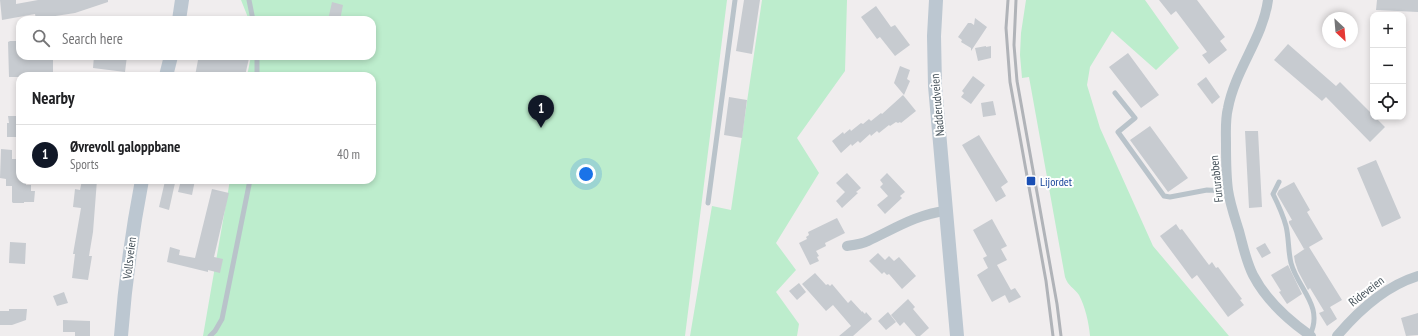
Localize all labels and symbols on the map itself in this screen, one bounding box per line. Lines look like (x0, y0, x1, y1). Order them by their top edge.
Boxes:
north arrow (1322, 12, 1358, 48)
street label: Nadderudveien (927, 73, 947, 137)
pin: 1 (528, 95, 554, 128)
street label: Fururabben (1206, 155, 1226, 203)
your location (576, 164, 596, 184)
place label: Lijordet (1040, 174, 1073, 189)
marker: Lijordet (1025, 175, 1037, 187)
street label: Vollsveien (119, 236, 139, 281)
street label: Rideveien (1345, 273, 1387, 309)

